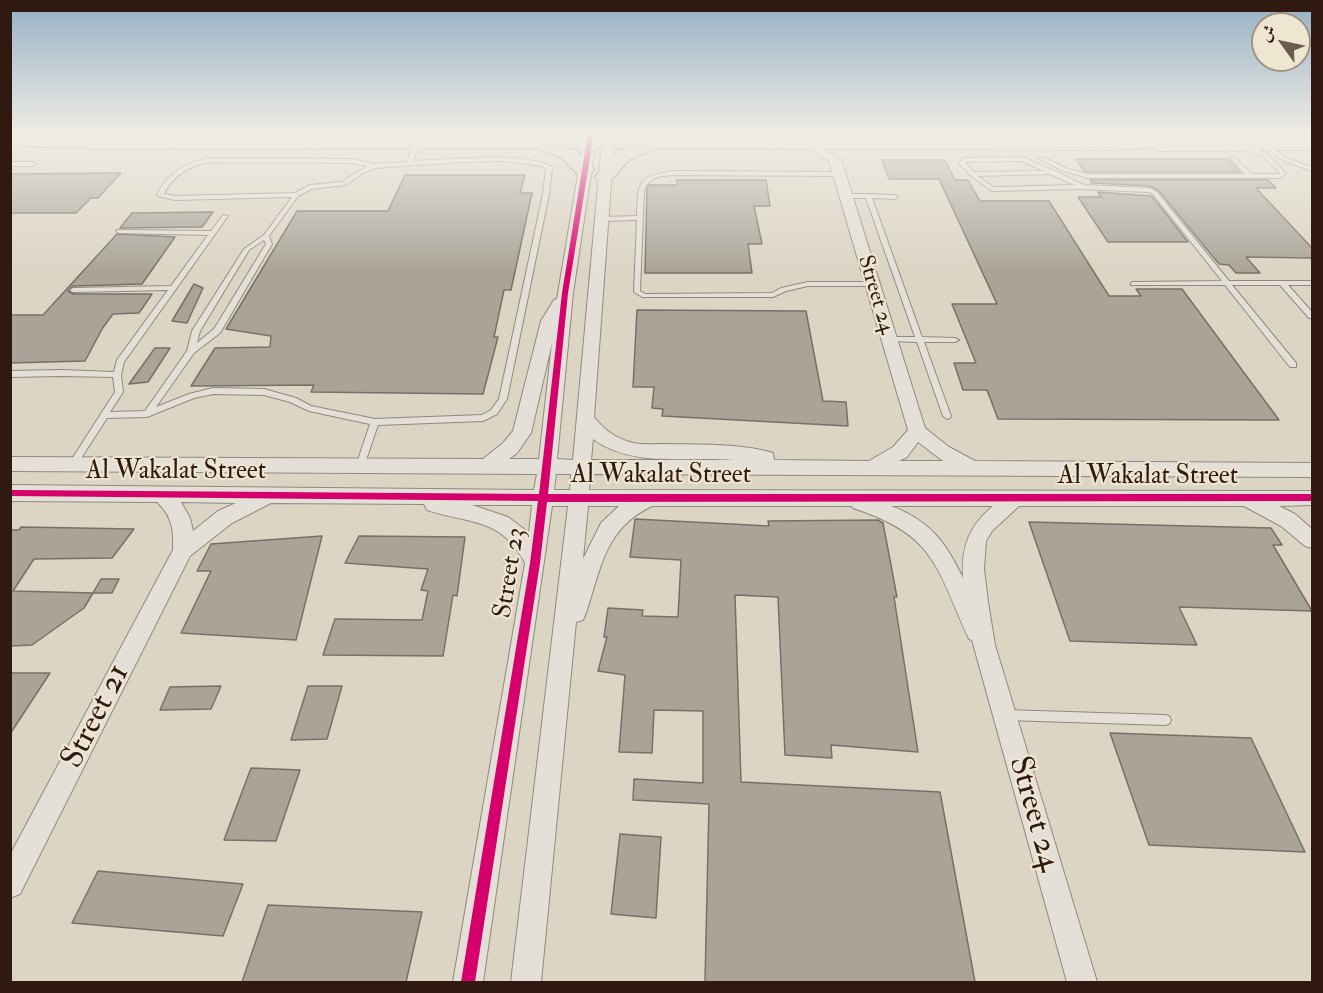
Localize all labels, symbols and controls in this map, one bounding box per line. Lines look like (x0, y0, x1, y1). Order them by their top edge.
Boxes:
north arrow (1251, 12, 1311, 72)
text: ش (1255, 21, 1280, 45)
street label: Street 24 (851, 253, 899, 337)
street label: Al Wakalat Street (86, 456, 266, 488)
street label: Al Wakalat Street (571, 460, 751, 492)
street label: Al Wakalat Street (1058, 461, 1238, 493)
street label: Street 23 (488, 525, 534, 621)
street label: Street 21 (55, 659, 139, 775)
street label: Street 24 (998, 752, 1068, 876)

